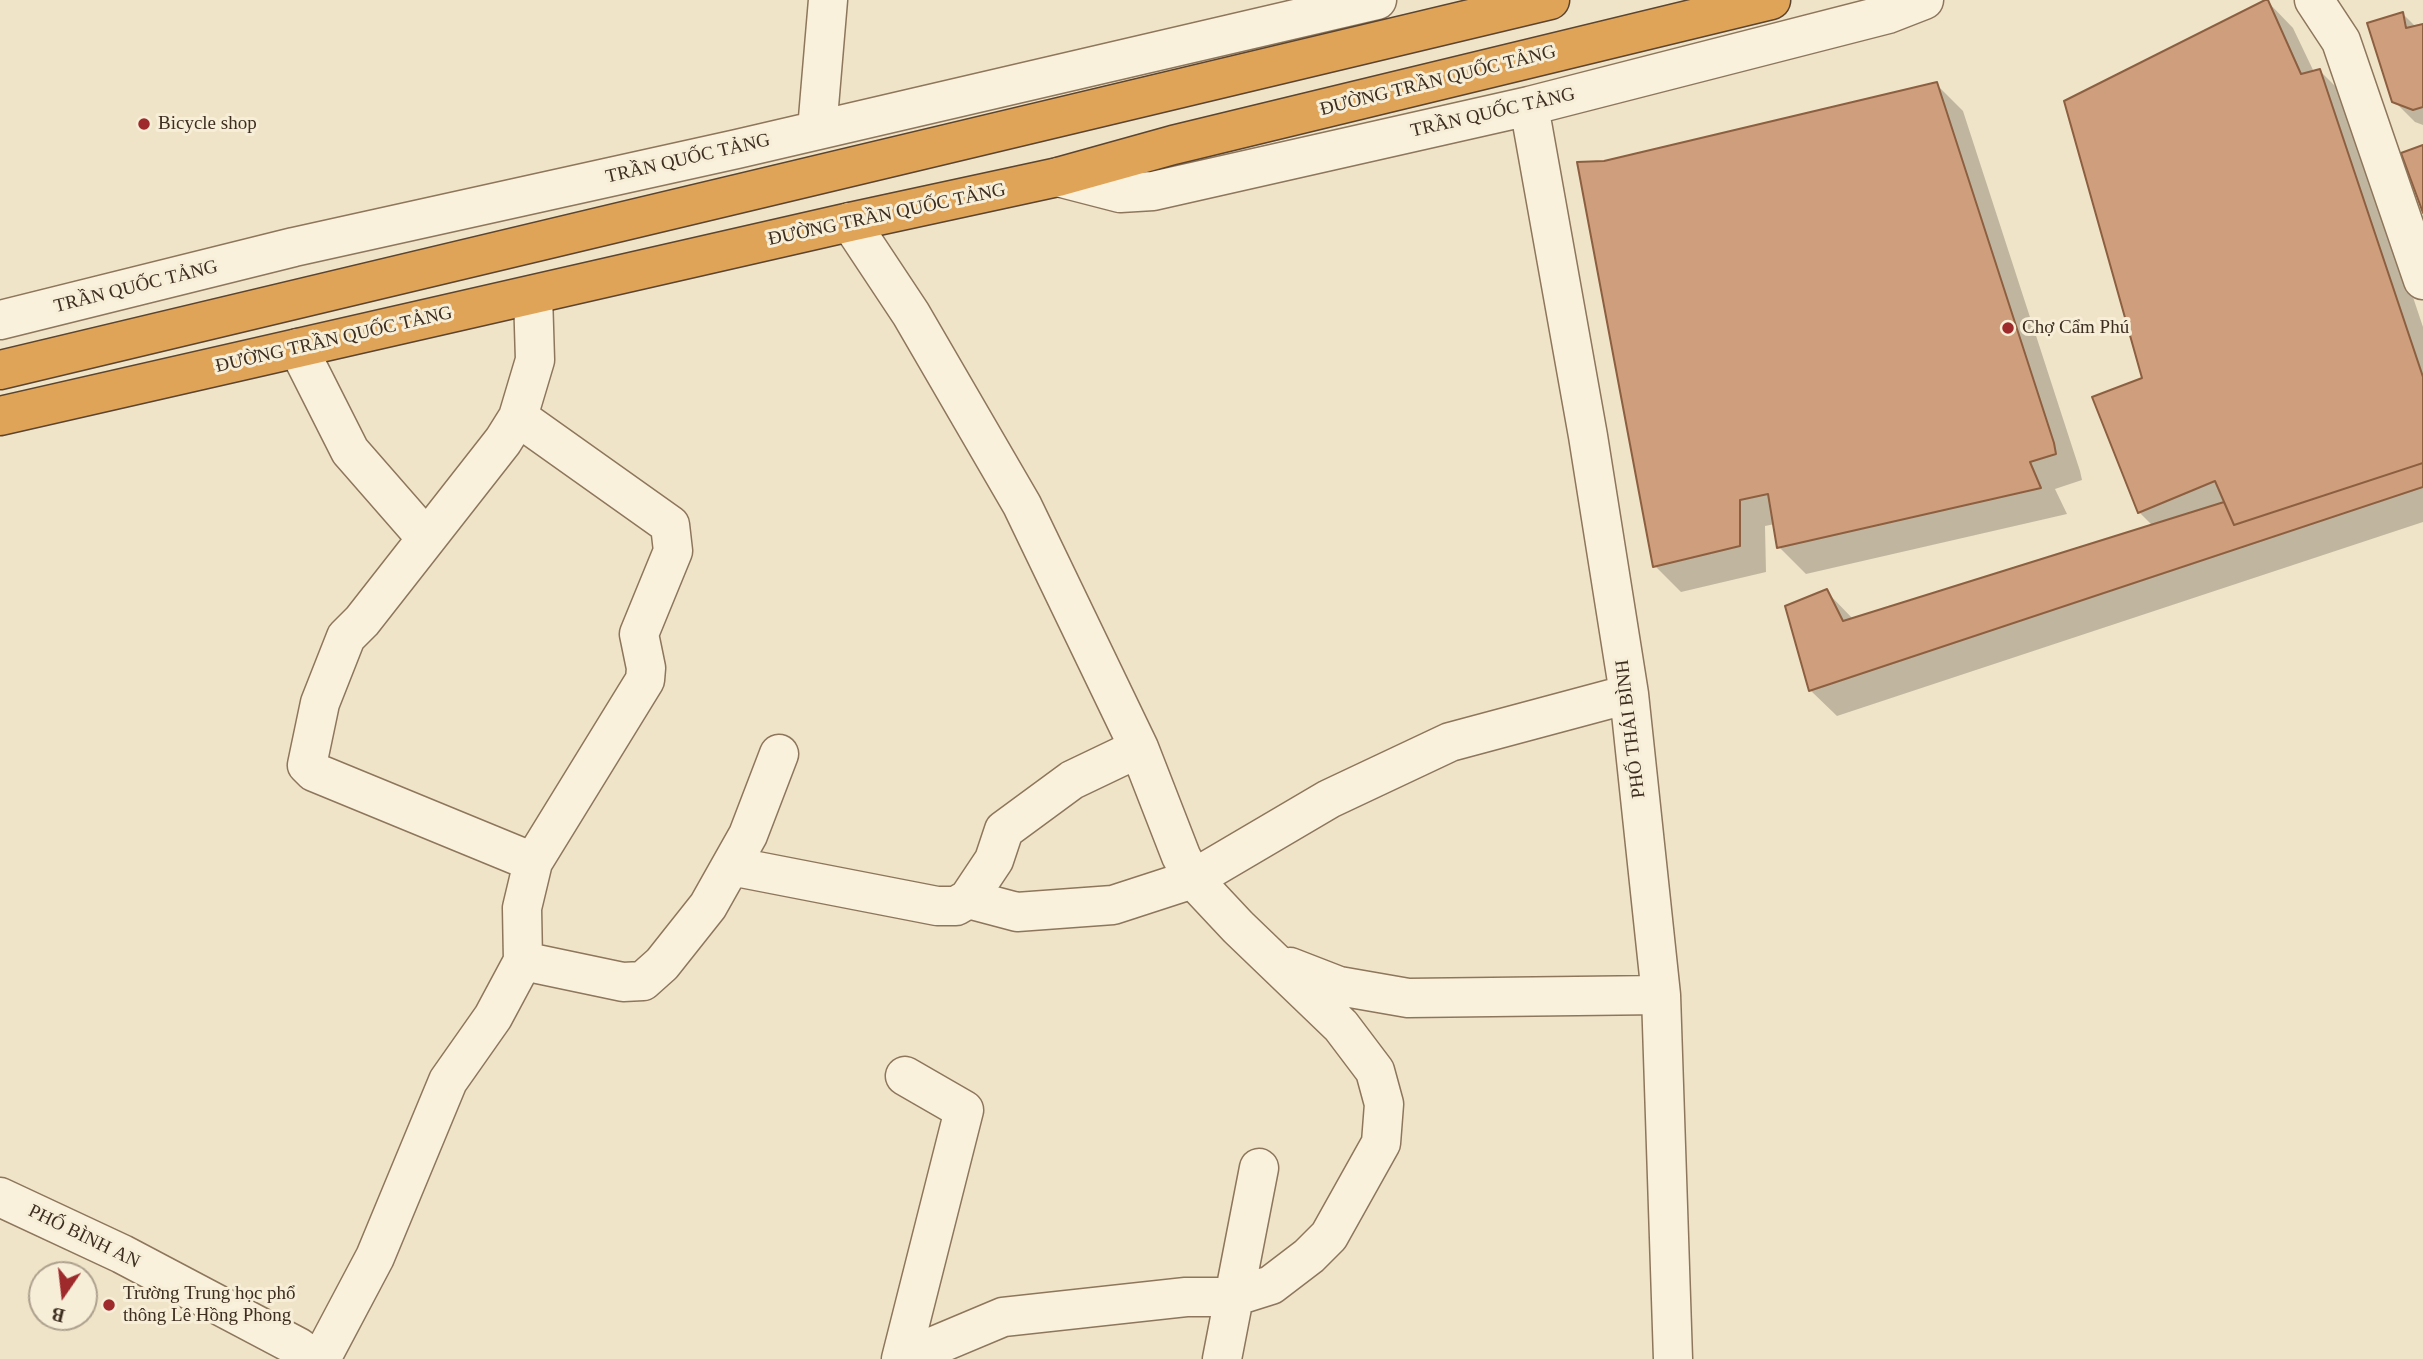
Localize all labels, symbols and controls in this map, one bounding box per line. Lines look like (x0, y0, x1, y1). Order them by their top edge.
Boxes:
street label: ĐƯỜNG TRẦN QUỐC TẢNG (1318, 41, 1558, 121)
street label: TRẦN QUỐC TẢNG (1409, 83, 1577, 143)
place label: Bicycle shop (158, 113, 257, 135)
marker: Bicycle shop (136, 116, 152, 132)
street label: TRẦN QUỐC TẢNG (604, 129, 772, 189)
street label: ĐƯỜNG TRẦN QUỐC TẢNG (766, 179, 1008, 251)
street label: TRẦN QUỐC TẢNG (52, 256, 220, 318)
street label: ĐƯỜNG TRẦN QUỐC TẢNG (213, 302, 455, 378)
place label: Chợ Cẩm Phú (2022, 317, 2129, 339)
marker: Chợ Cẩm Phú (2000, 320, 2016, 336)
street label: PHỐ THÁI BÌNH (1611, 658, 1651, 800)
street label: PHỐ BÌNH AN (24, 1200, 144, 1274)
north arrow (28, 1261, 98, 1331)
place label: Trường Trung học phổ thông Lê Hồng Phong (123, 1283, 296, 1327)
marker: Trường Trung học phổ thông Lê Hồng Phong (101, 1297, 117, 1313)
text: B (50, 1303, 67, 1327)

